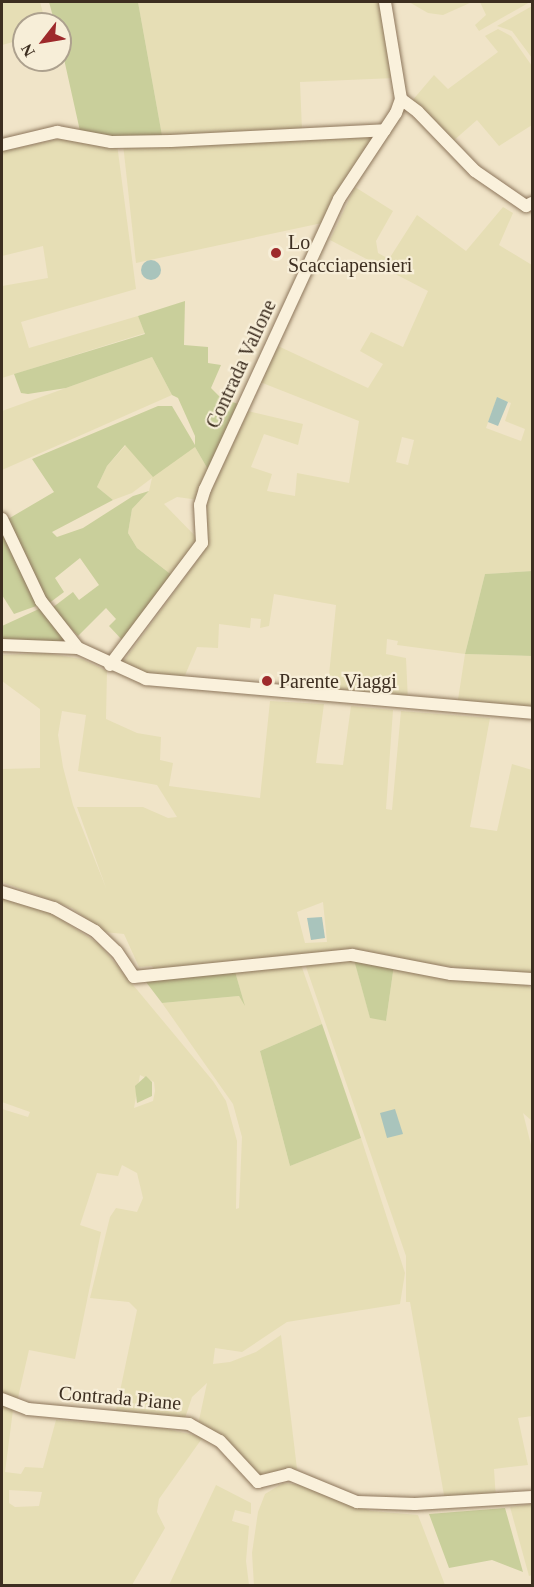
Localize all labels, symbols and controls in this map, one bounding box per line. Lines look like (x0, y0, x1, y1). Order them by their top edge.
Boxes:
north arrow (12, 12, 72, 72)
text: N (18, 41, 38, 60)
place label: Lo Scacciapensieri (288, 230, 412, 277)
marker: Lo Scacciapensieri (269, 246, 283, 260)
street label: Contrada Vallone (201, 296, 281, 432)
place label: Parente Viaggi (279, 669, 397, 693)
marker: Parente Viaggi (260, 674, 274, 688)
street label: Contrada Piane (58, 1381, 182, 1415)

